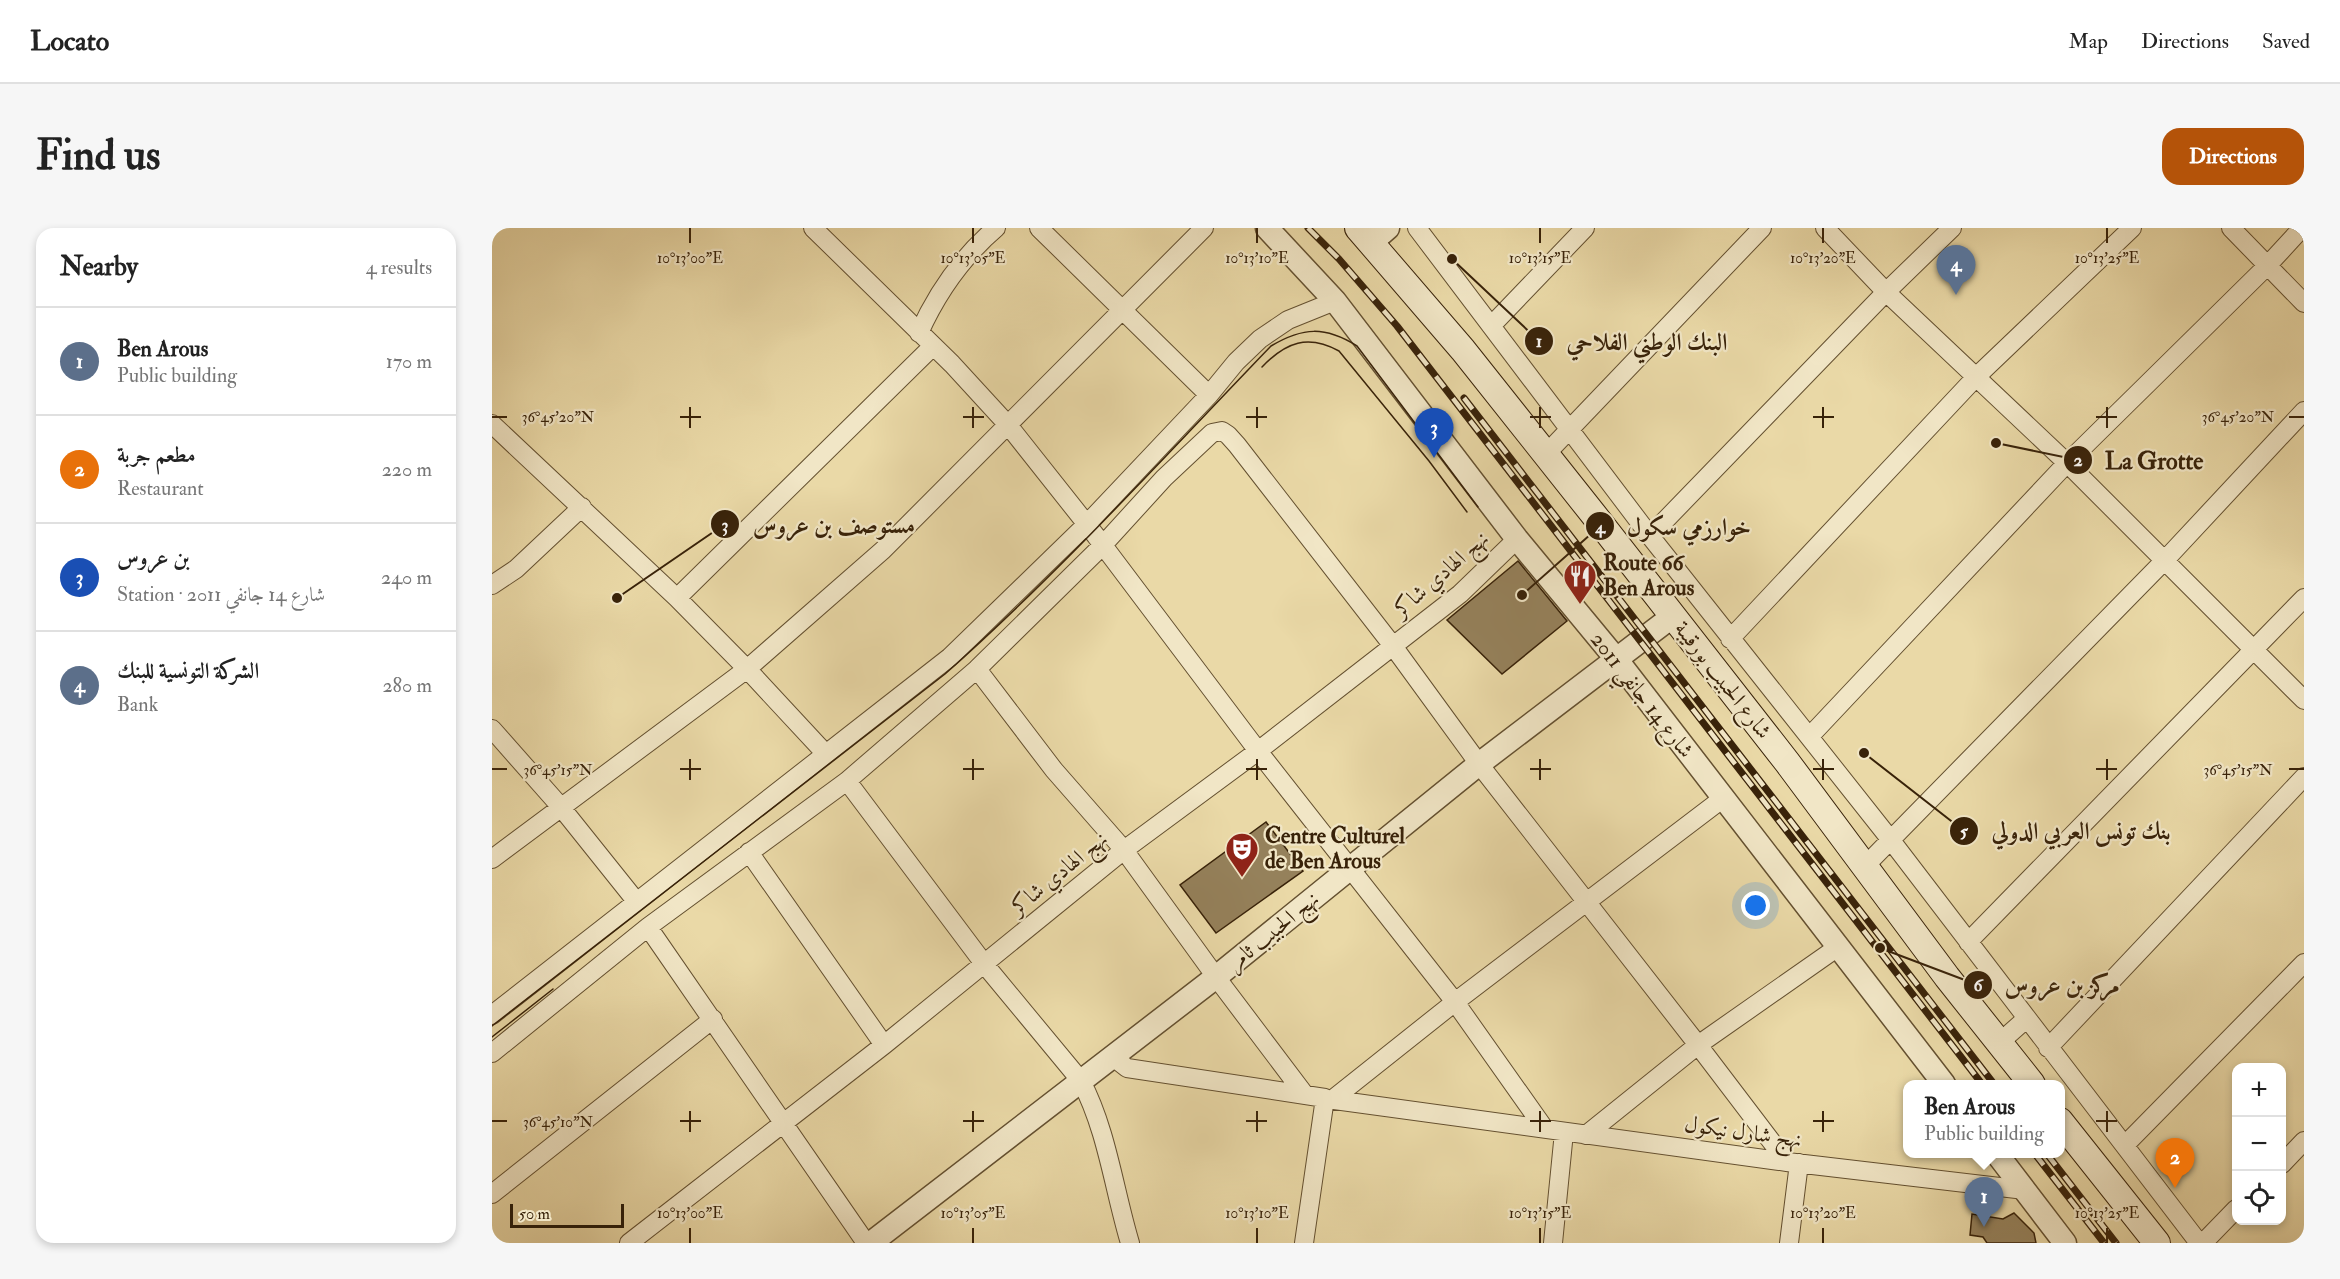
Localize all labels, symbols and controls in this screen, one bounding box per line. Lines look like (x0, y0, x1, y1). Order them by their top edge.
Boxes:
text: Locato (30, 24, 109, 59)
text: Map (2068, 28, 2108, 55)
text: Directions (2141, 28, 2229, 55)
text: Saved (2262, 28, 2310, 55)
button: Directions (2162, 128, 2304, 185)
text: Find us (36, 130, 160, 182)
pin: 4 (1936, 245, 1976, 295)
text: 10°13'00"E (657, 249, 723, 268)
text: 10°13'05"E (941, 249, 1006, 268)
text: 10°13'10"E (1225, 249, 1289, 268)
text: 10°13'15"E (1509, 249, 1571, 268)
text: 10°13'20"E (1790, 249, 1856, 268)
text: 10°13'25"E (2075, 249, 2140, 268)
text: Nearby (60, 251, 138, 283)
text: 4 results (366, 255, 432, 280)
callout: البنك الوطني الفلاحي (1524, 320, 1739, 362)
text: البنك الوطني الفلاحي (1566, 327, 1728, 364)
text: 1 (1536, 330, 1542, 353)
text: Ben Arous (117, 335, 208, 363)
text: 1 (76, 349, 83, 374)
text: 170 m (386, 349, 432, 374)
text: Public building (117, 363, 237, 388)
text: 36°45'20"N (522, 408, 595, 427)
pin: 3 (1414, 408, 1454, 458)
text: 36°45'20"N (2202, 408, 2275, 427)
callout: La Grotte (2063, 439, 2216, 481)
text: مطعم جربة (117, 441, 196, 469)
text: La Grotte (2105, 446, 2203, 477)
text: 2 (2073, 449, 2083, 472)
text: 2 (74, 457, 85, 482)
text: 220 m (382, 457, 432, 482)
text: Restaurant (117, 476, 204, 501)
callout: مستوصف بن عروس (710, 503, 927, 545)
callout: خوارزمي سكول (1585, 505, 1763, 547)
text: مستوصف بن عروس (753, 510, 915, 542)
text: خوارزمي سكول (1627, 512, 1751, 546)
text: 3 (722, 514, 729, 537)
text: 4 (1594, 516, 1606, 539)
street label: نهج الهادي شاكر (1386, 525, 1498, 628)
text: بن عروس (117, 544, 190, 572)
place label: Route 66 Ben Arous (1603, 549, 1695, 602)
restaurant icon: Route 66 Ben Arous (1562, 558, 1598, 605)
text: 3 (76, 565, 83, 590)
text: 240 m (381, 565, 432, 590)
text: Station · شارع 14 جانفي 2011 (117, 582, 325, 607)
street label: شارع الحبيب بورقيبة (1665, 615, 1778, 747)
street label: شارع 14 جانفي 2011 (1578, 626, 1700, 769)
text: الشركة التونسية للبنك (117, 657, 259, 685)
text: 4 (74, 673, 85, 698)
text: 280 m (382, 673, 432, 698)
text: Bank (117, 692, 158, 717)
text: 36°45'15"N (523, 761, 593, 780)
text: 36°45'15"N (2203, 761, 2273, 780)
callout: بنك تونس العربي الدولي (1949, 810, 2182, 852)
text: بنك تونس العربي الدولي (1990, 816, 2171, 850)
text: 5 (1960, 820, 1969, 843)
place label: Centre Culturel de Ben Arous (1265, 822, 1405, 875)
street label: نهج الهادي شاكر (1003, 825, 1117, 926)
theatre icon: Centre Culturel de Ben Arous (1224, 831, 1260, 878)
street label: نهج الحبيب ثامر (1221, 885, 1328, 981)
your location (1741, 891, 1770, 920)
callout: مركز بن عروس (1963, 964, 2132, 1006)
text: مركز بن عروس (2005, 970, 2119, 1002)
text: 6 (1973, 974, 1984, 997)
map controls (2232, 1063, 2286, 1225)
button: + (2232, 1063, 2286, 1117)
popup (1903, 1080, 2065, 1158)
text: Ben Arous (1924, 1093, 2015, 1121)
street label: نهج شارل نيكول (1682, 1110, 1803, 1159)
text: 36°45'10"N (523, 1113, 594, 1132)
button: − (2232, 1117, 2286, 1171)
text: Public building (1924, 1121, 2044, 1146)
pin: 2 (2156, 1138, 2194, 1188)
button: locate (2232, 1171, 2286, 1225)
pin: 1 (1964, 1178, 2004, 1227)
scale bar (510, 1201, 624, 1228)
text: 50 m (519, 1204, 550, 1224)
text: 10°13'00"E (657, 1204, 723, 1223)
text: 10°13'05"E (941, 1204, 1006, 1223)
text: 10°13'10"E (1225, 1204, 1289, 1223)
text: 10°13'15"E (1509, 1204, 1571, 1223)
text: 10°13'20"E (1790, 1204, 1856, 1223)
text: 10°13'25"E (2075, 1204, 2140, 1223)

